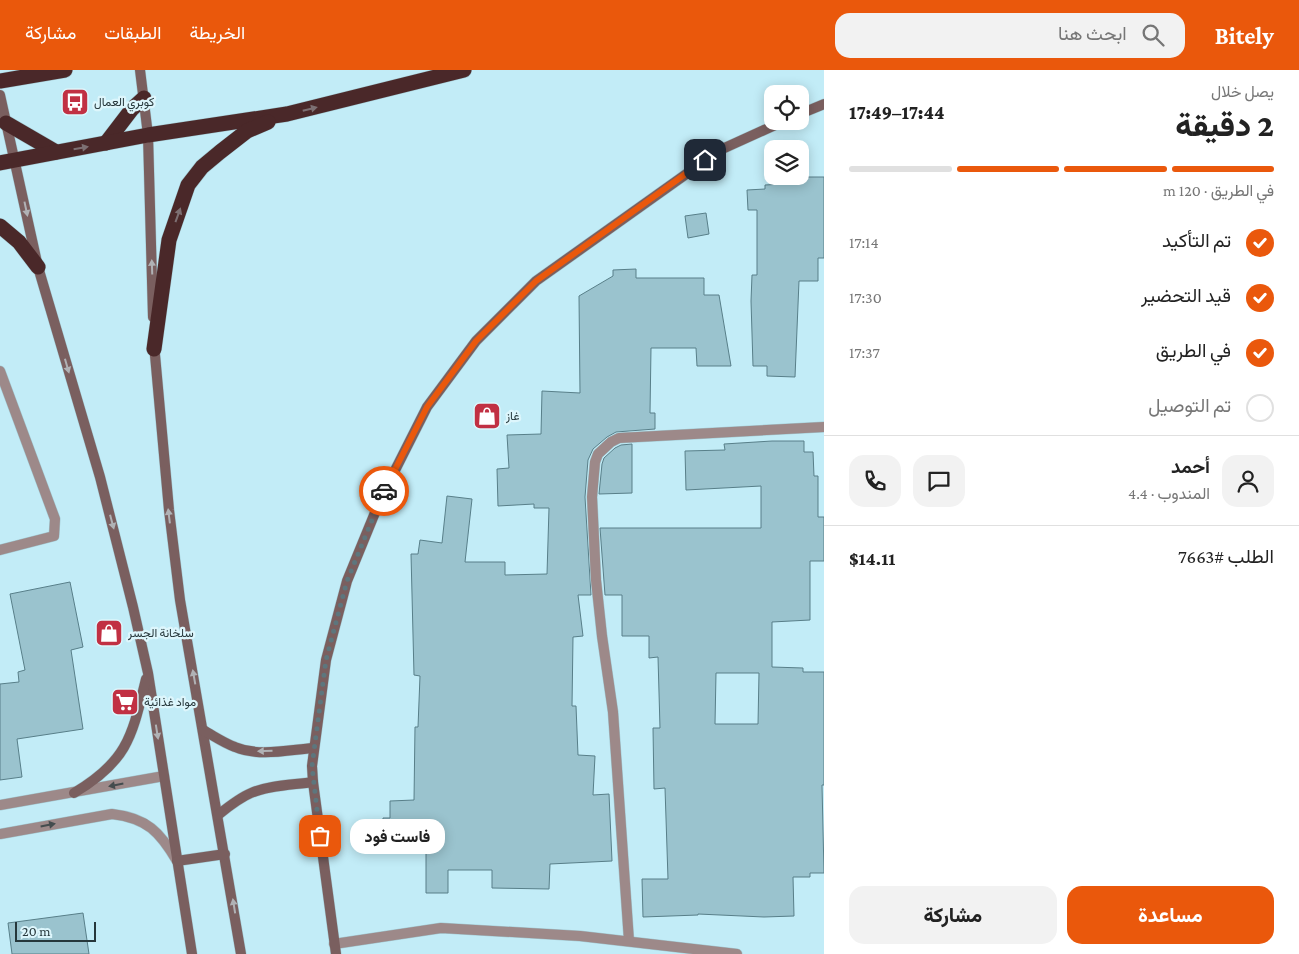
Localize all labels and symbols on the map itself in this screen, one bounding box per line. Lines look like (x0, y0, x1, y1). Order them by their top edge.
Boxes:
bus stop icon: كوبري العمال (60, 87, 90, 117)
place label: كوبري العمال (94, 95, 154, 112)
one-way arrow (302, 105, 317, 113)
pin (684, 139, 726, 181)
one-way arrow (73, 143, 89, 151)
one-way arrow (22, 201, 30, 216)
one-way arrow (174, 207, 182, 222)
one-way arrow (147, 259, 155, 275)
one-way arrow (64, 358, 72, 373)
shop icon: غاز (472, 401, 502, 431)
place label: غاز (505, 409, 520, 424)
courier (359, 466, 409, 516)
one-way arrow (165, 508, 173, 524)
one-way arrow (108, 514, 116, 529)
shop icon: سلخانة الجسر (94, 618, 124, 648)
place label: سلخانة الجسر (127, 626, 194, 641)
one-way arrow (189, 668, 197, 684)
supermarket icon: مواد غذائية (110, 687, 140, 717)
place label: مواد غذائية (144, 695, 196, 710)
one-way arrow (153, 724, 161, 740)
one-way arrow (257, 748, 273, 756)
one-way arrow (107, 781, 123, 789)
pin (299, 815, 341, 857)
callout: فاست فود (350, 818, 445, 854)
one-way arrow (40, 821, 56, 829)
one-way arrow (229, 898, 237, 914)
scale bar (15, 919, 96, 942)

